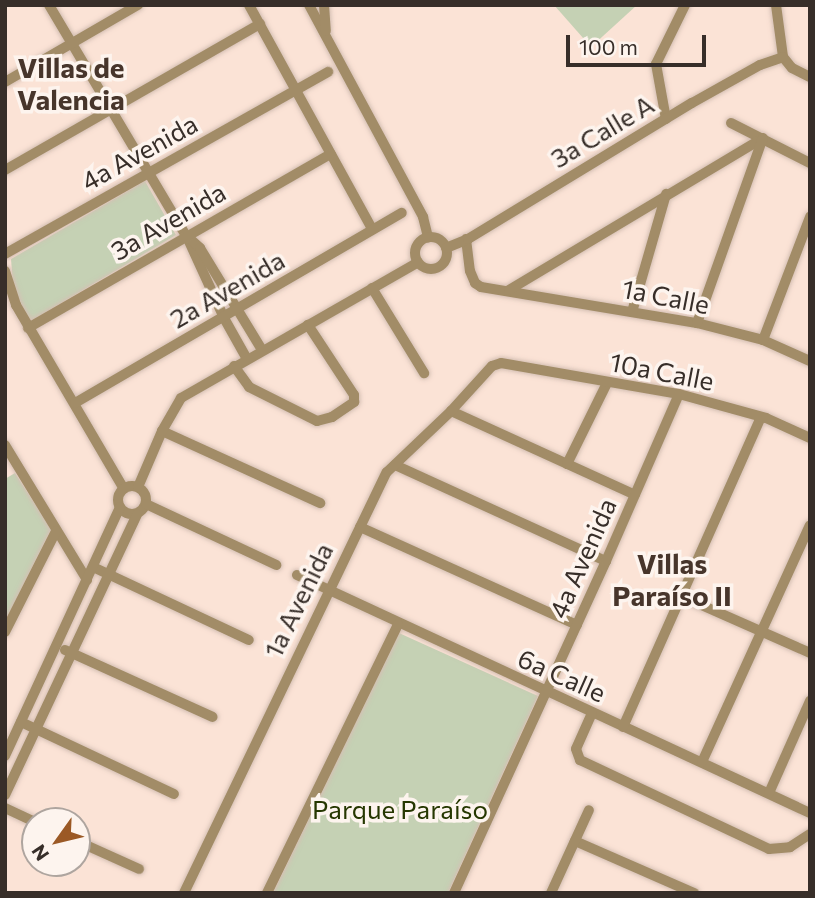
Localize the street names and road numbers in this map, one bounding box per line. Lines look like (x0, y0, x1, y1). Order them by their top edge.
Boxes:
street label: 3a Calle A (545, 88, 659, 174)
street label: 4a Avenida (76, 107, 202, 197)
street label: 3a Avenida (105, 176, 231, 266)
street label: 2a Avenida (164, 244, 290, 334)
street label: 1a Calle (620, 272, 712, 320)
street label: 10a Calle (607, 346, 717, 396)
street label: 4a Avenida (542, 493, 622, 623)
street label: 1a Avenida (257, 538, 339, 662)
street label: 6a Calle (513, 642, 611, 708)

